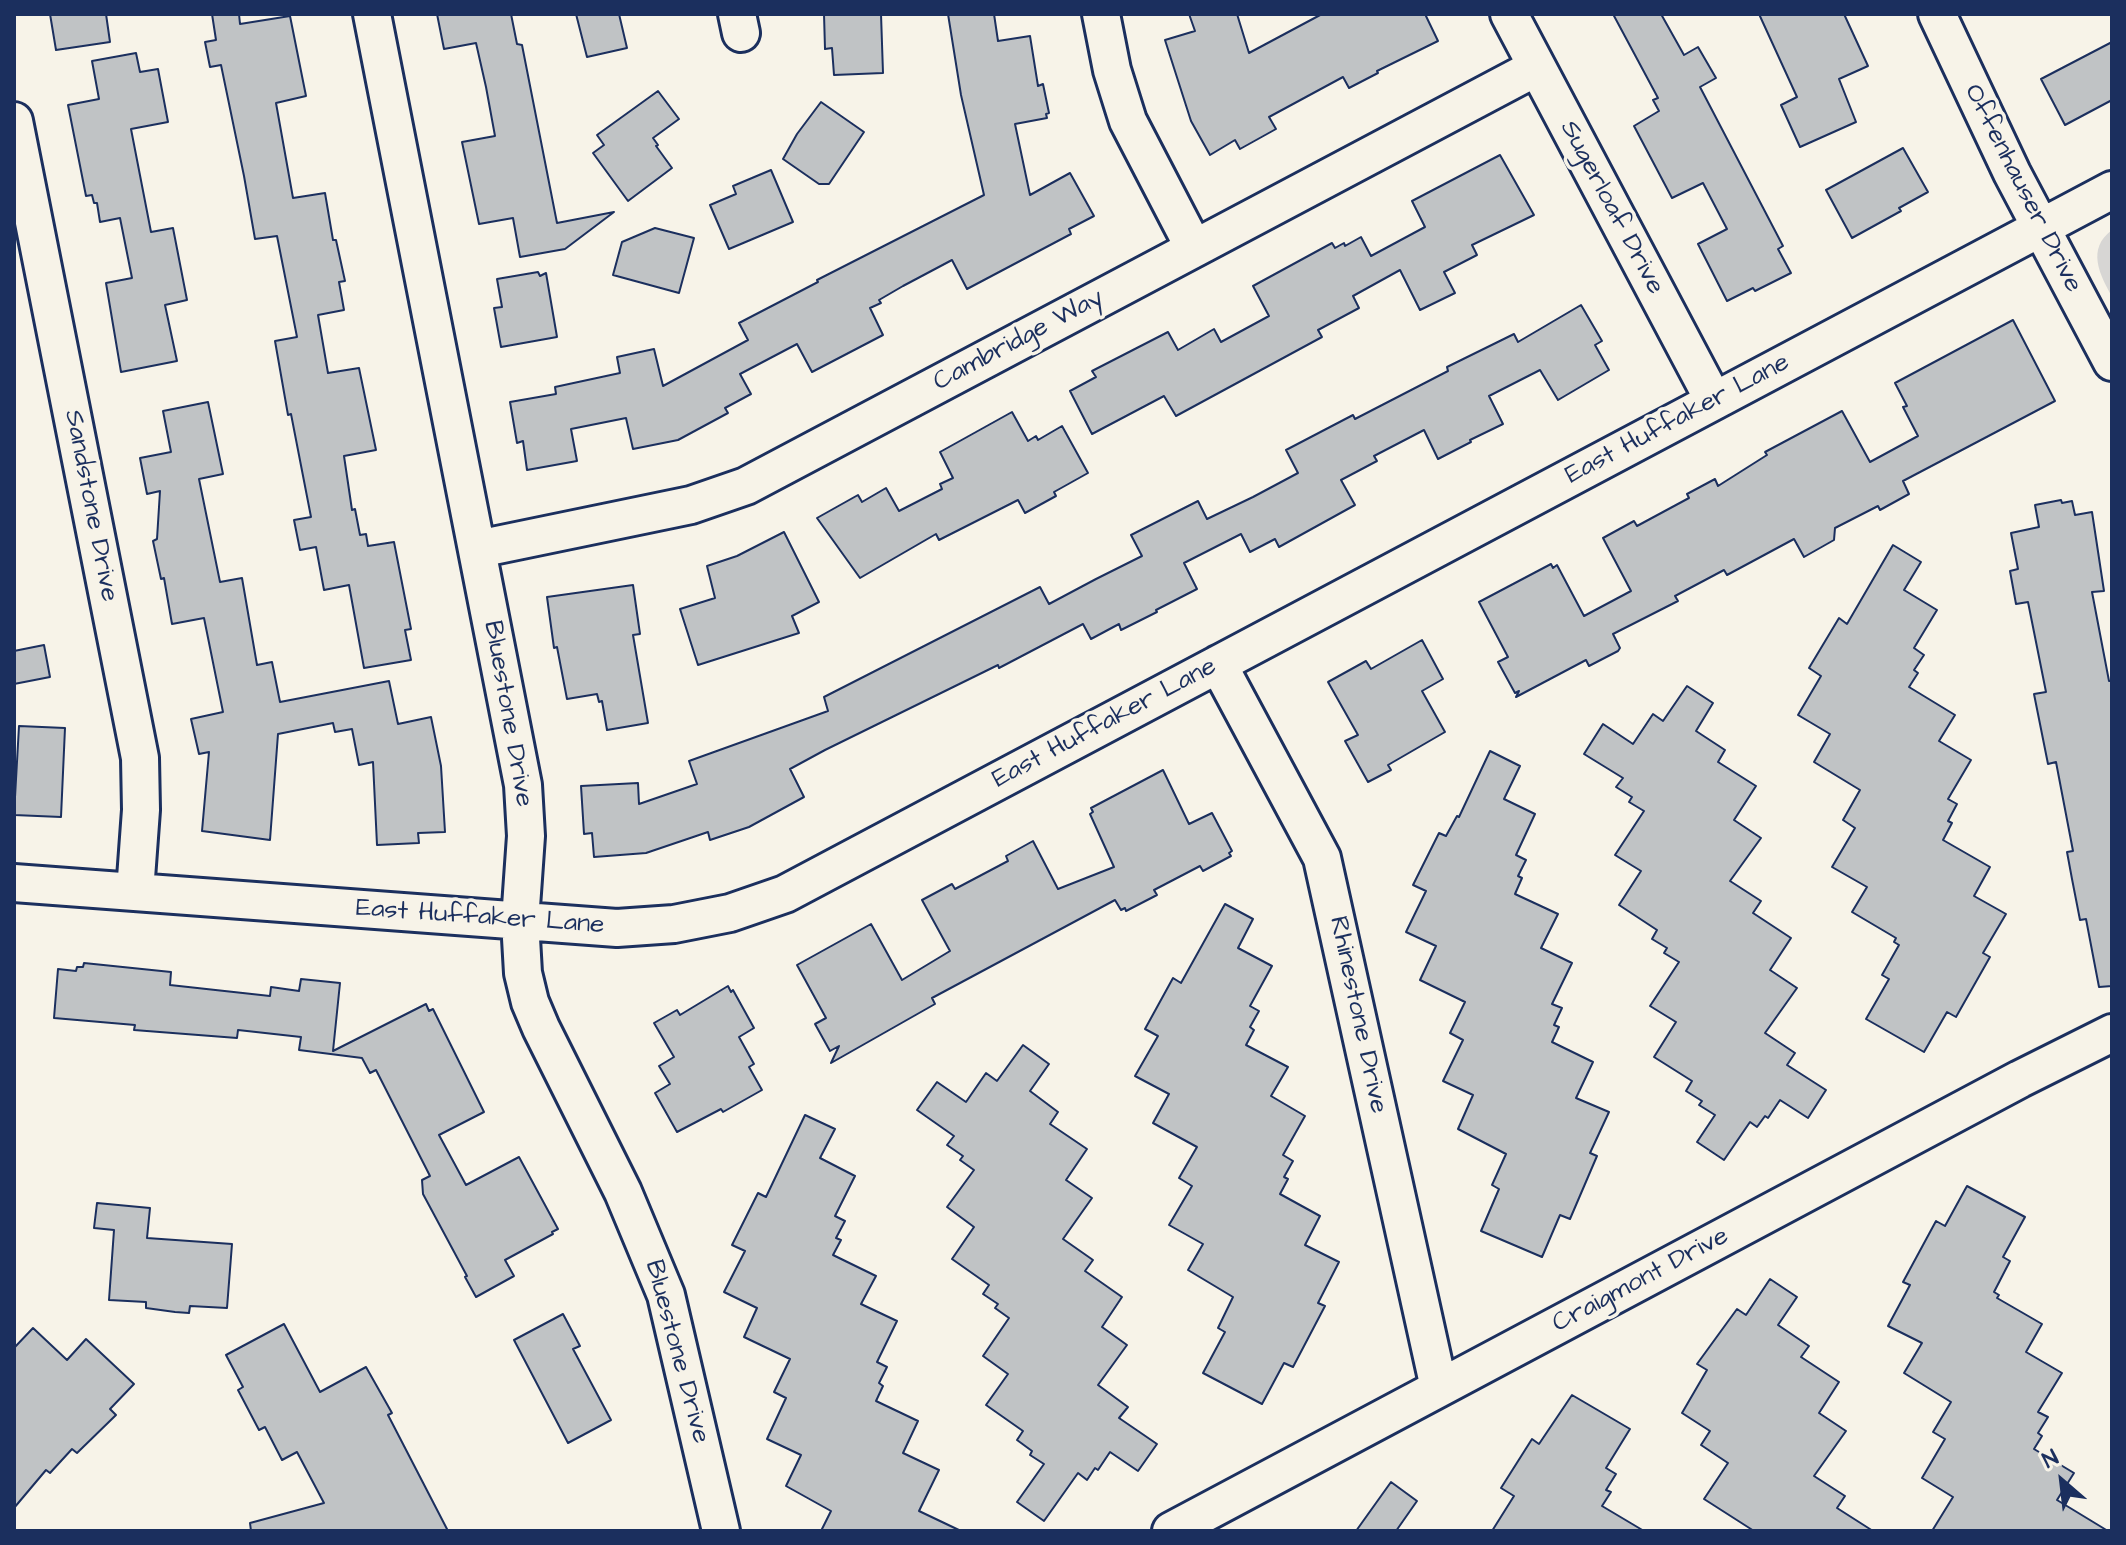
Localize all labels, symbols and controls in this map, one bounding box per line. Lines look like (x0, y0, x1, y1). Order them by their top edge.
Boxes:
street label: Offenhauser Drive (1956, 80, 2088, 298)
street label: Sugerloaf Drive (1552, 116, 1670, 300)
street label: Cambridge Way (929, 283, 1109, 399)
street label: East Huffaker Lane (1561, 348, 1795, 492)
street label: Sandstone Drive (56, 408, 124, 604)
street label: Bluestone Drive (475, 619, 539, 809)
street label: East Huffaker Lane (988, 652, 1222, 796)
street label: East Huffaker Lane (355, 894, 605, 942)
street label: Rhinestone Drive (1321, 914, 1393, 1116)
street label: Craigmont Drive (1548, 1222, 1734, 1340)
street label: Bluestone Drive (637, 1257, 715, 1447)
north arrow (2022, 1441, 2102, 1521)
text: N (2037, 1442, 2064, 1476)

